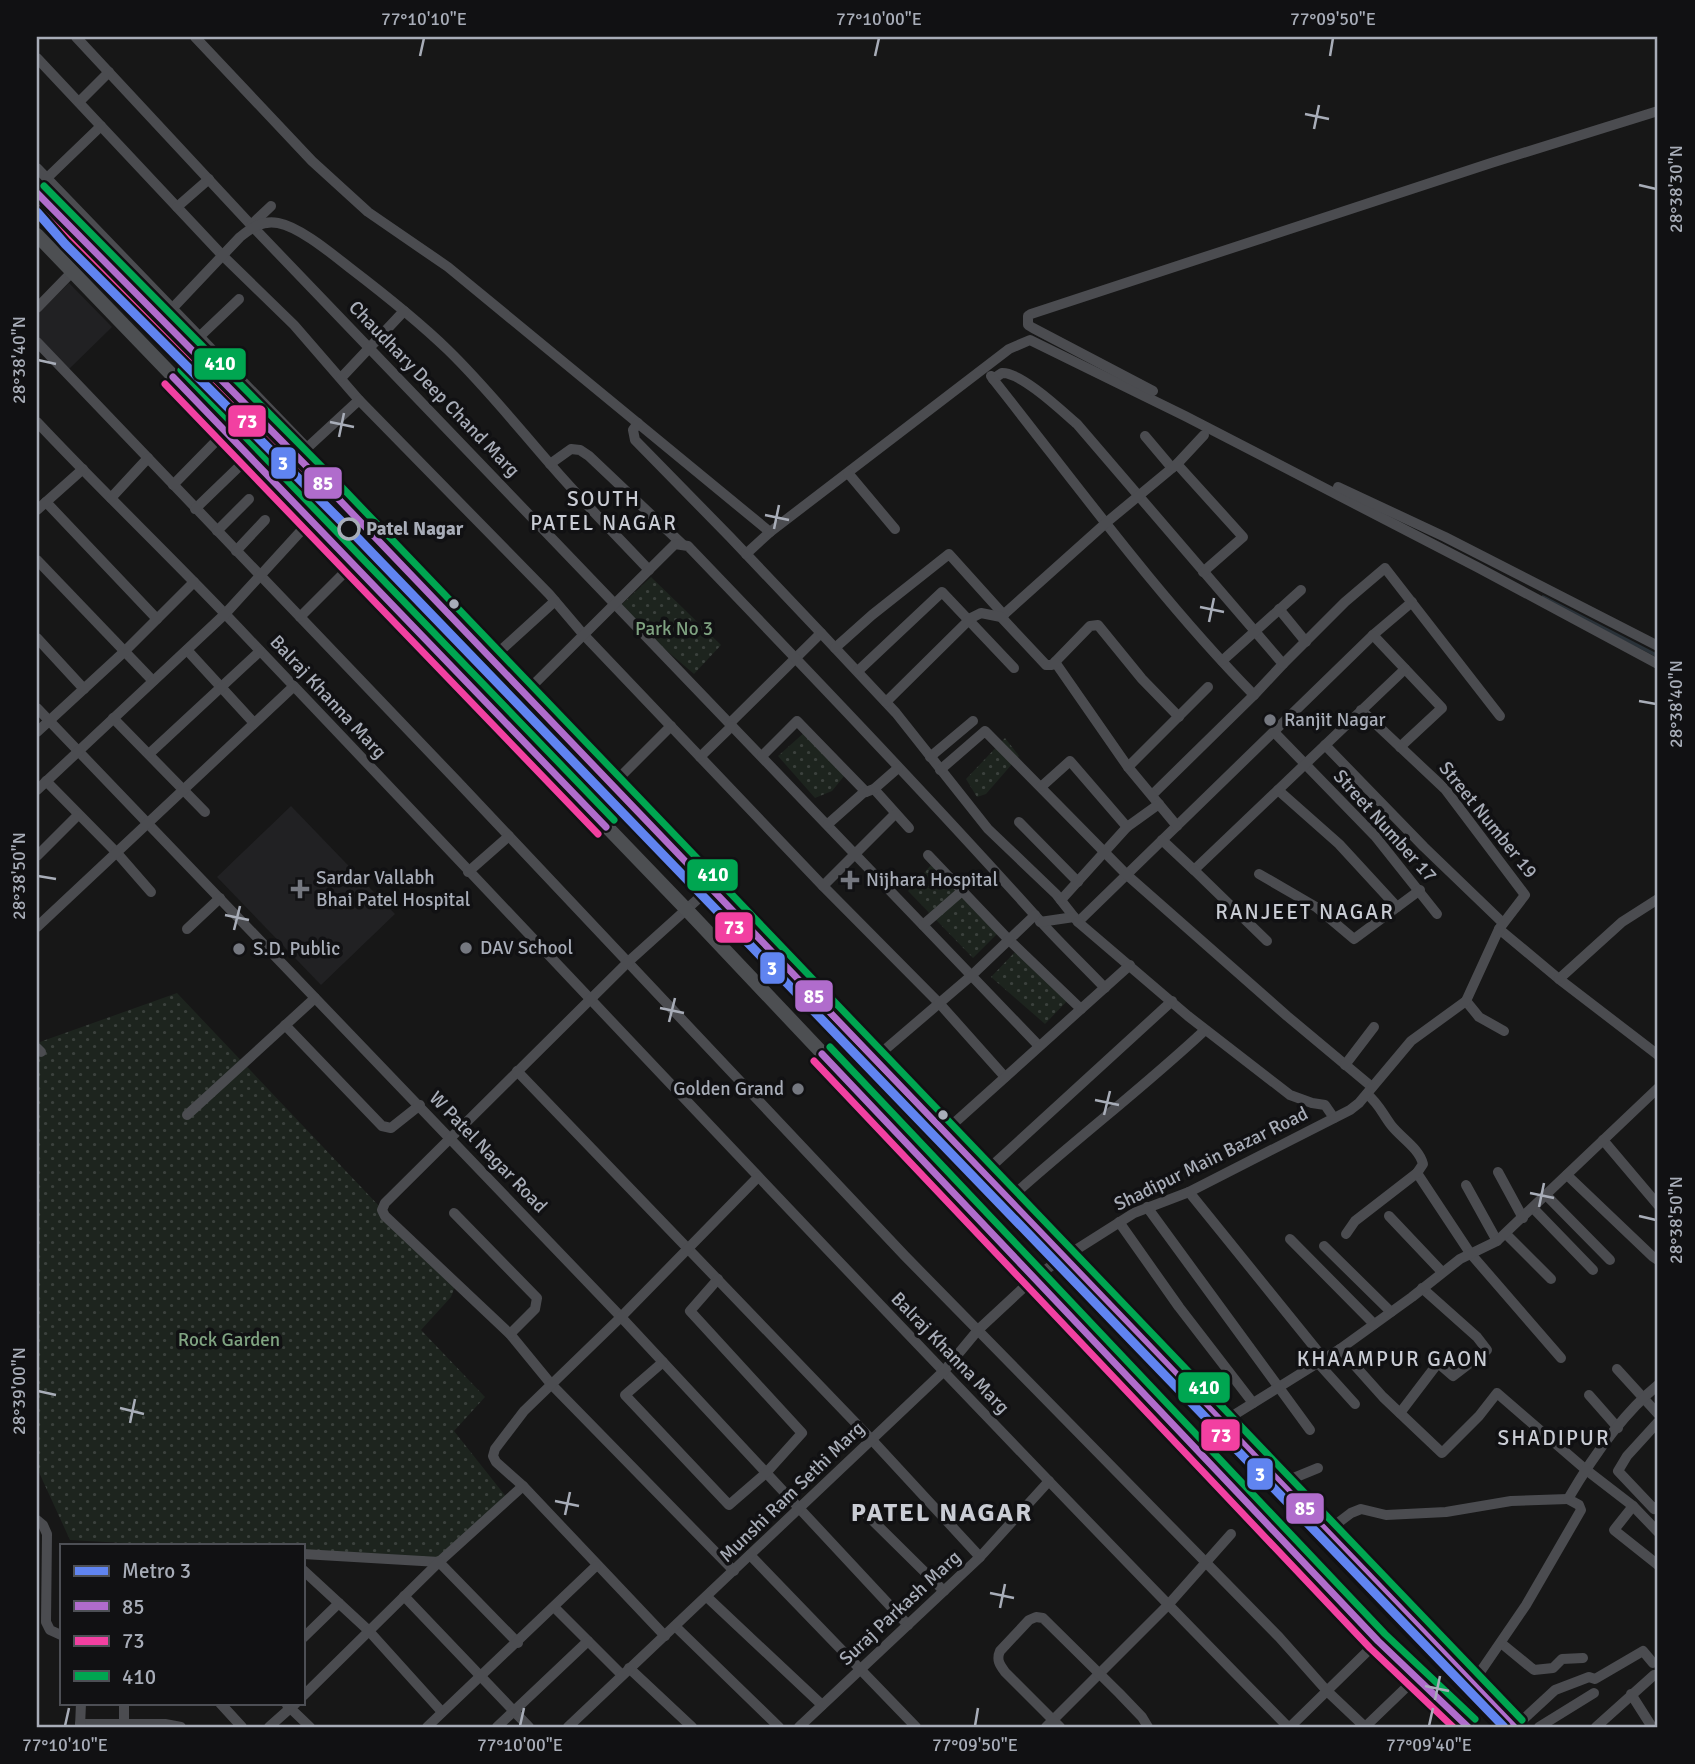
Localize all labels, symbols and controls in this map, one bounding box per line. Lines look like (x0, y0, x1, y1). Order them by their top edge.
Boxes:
text: 77°10'10"E (381, 8, 467, 30)
text: 77°10'00"E (836, 8, 922, 30)
text: 77°09'50"E (1290, 8, 1376, 30)
text: 28°38'30"N (1665, 145, 1687, 233)
street label: Chaudhary Deep Chand Marg (343, 296, 525, 482)
text: 28°38'40"N (8, 316, 30, 404)
line badge: 410 (193, 347, 247, 381)
text: 410 (205, 352, 235, 376)
line badge: 73 (227, 404, 267, 438)
text: 73 (237, 410, 257, 434)
line badge: 3 (270, 446, 297, 480)
text: 3 (278, 452, 288, 476)
line badge: 85 (303, 466, 343, 500)
text: 85 (313, 472, 333, 496)
district label: SOUTH PATEL NAGAR (530, 486, 678, 536)
place label: Patel Nagar (366, 517, 464, 541)
marker: Patel Nagar (338, 518, 360, 540)
unlabelled marker (447, 597, 461, 611)
park label: Park No 3 (635, 617, 713, 641)
street label: Balraj Khanna Marg (265, 630, 391, 764)
text: 28°38'40"N (1665, 660, 1687, 748)
place label: Ranjit Nagar (1284, 708, 1386, 732)
marker: Ranjit Nagar (1262, 712, 1278, 728)
street label: Street Number 19 (1434, 757, 1542, 883)
street label: Street Number 17 (1328, 765, 1442, 887)
text: 28°38'50"N (8, 832, 30, 920)
line badge: 410 (686, 858, 739, 892)
text: 410 (698, 863, 728, 887)
place label: Sardar Vallabh Bhai Patel Hospital (316, 866, 470, 912)
place label: Nijhara Hospital (866, 868, 998, 892)
marker: Nijhara Hospital (840, 870, 860, 890)
marker: Sardar Vallabh Bhai Patel Hospital (290, 879, 310, 899)
district label: RANJEET NAGAR (1215, 899, 1395, 925)
line badge: 73 (714, 911, 754, 944)
text: 73 (724, 916, 744, 940)
place label: DAV School (480, 936, 573, 960)
place label: S.D. Public (253, 937, 340, 961)
marker: DAV School (458, 940, 474, 956)
marker: S.D. Public (231, 941, 247, 957)
line badge: 3 (759, 951, 786, 985)
text: 3 (767, 957, 777, 981)
line badge: 85 (794, 979, 834, 1013)
text: 85 (804, 985, 824, 1009)
place label: Golden Grand (673, 1077, 784, 1101)
marker: Golden Grand (790, 1081, 806, 1097)
street label: W Patel Nagar Road (424, 1086, 552, 1218)
street label: Shadipur Main Bazar Road (1110, 1102, 1312, 1216)
unlabelled marker (936, 1108, 950, 1122)
text: 28°38'50"N (1665, 1176, 1687, 1264)
street label: Balraj Khanna Marg (886, 1287, 1014, 1419)
park label: Rock Garden (178, 1328, 280, 1352)
district label: KHAAMPUR GAON (1297, 1346, 1489, 1372)
text: 28°39'00"N (8, 1347, 30, 1435)
line badge: 410 (1177, 1371, 1231, 1404)
text: 410 (1189, 1376, 1219, 1400)
street label: Munshi Ram Sethi Marg (714, 1416, 870, 1568)
line badge: 73 (1200, 1418, 1241, 1452)
text: 73 (1211, 1424, 1231, 1448)
district label: SHADIPUR (1497, 1425, 1611, 1451)
line badge: 3 (1246, 1457, 1274, 1491)
text: 3 (1255, 1463, 1265, 1487)
line badge: 85 (1285, 1492, 1325, 1525)
district label: PATEL NAGAR (851, 1497, 1033, 1529)
text: 85 (1295, 1497, 1315, 1521)
legend (60, 1544, 304, 1704)
street label: Suraj Parkash Marg (834, 1545, 966, 1671)
text: Metro 3 (122, 1558, 191, 1584)
text: 85 (122, 1594, 145, 1620)
text: 73 (122, 1628, 145, 1654)
text: 410 (122, 1664, 156, 1690)
text: 77°10'10"E (22, 1734, 108, 1756)
text: 77°10'00"E (477, 1734, 563, 1756)
text: 77°09'50"E (932, 1734, 1018, 1756)
text: 77°09'40"E (1386, 1734, 1472, 1756)

